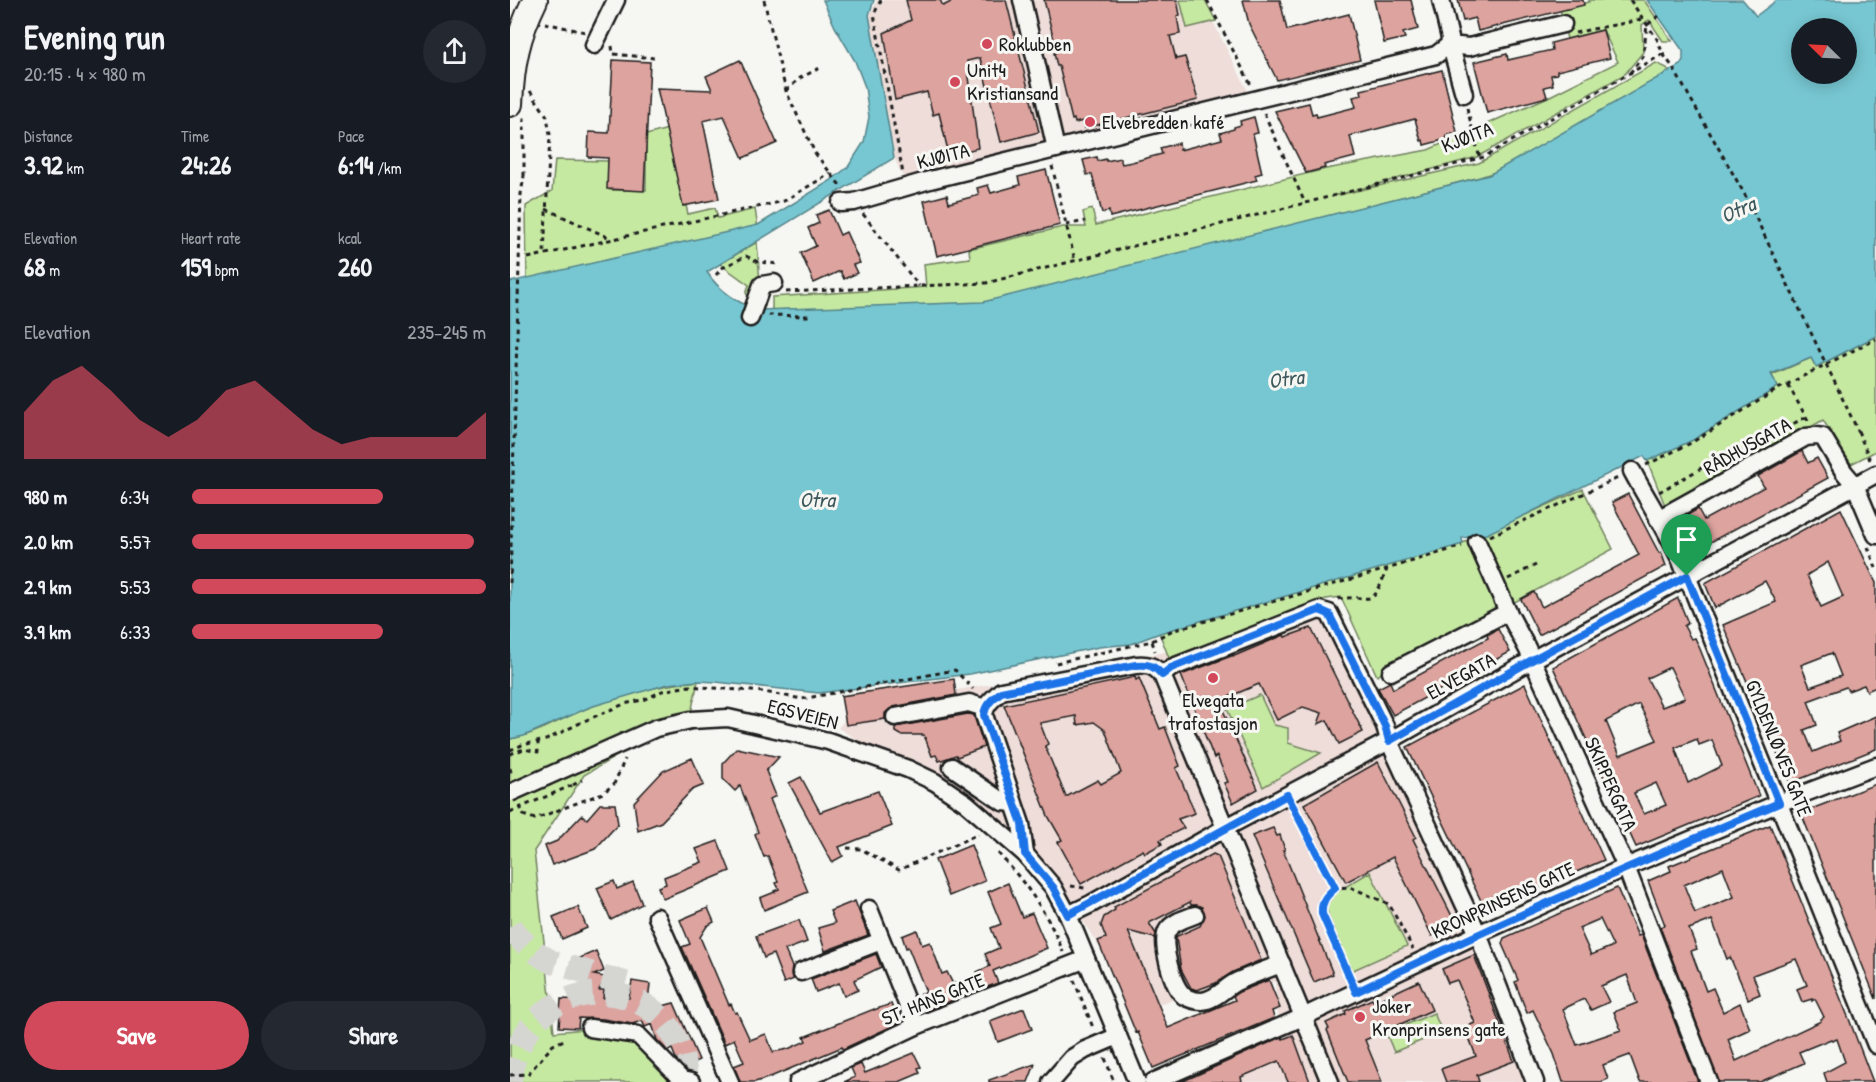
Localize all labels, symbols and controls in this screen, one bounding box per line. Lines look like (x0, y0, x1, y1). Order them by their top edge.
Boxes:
text: Evening run (24, 15, 165, 59)
north arrow (1791, 18, 1857, 84)
map controls (1791, 18, 1857, 84)
button: share (423, 20, 486, 83)
place label: Roklubben (999, 30, 1071, 57)
marker: Roklubben (980, 37, 994, 51)
place label: Unit4 Kristiansand (967, 56, 1058, 106)
text: 20:15 · 4 × 980 m (24, 60, 146, 87)
marker: Unit4 Kristiansand (948, 75, 962, 89)
place label: Elvebredden kafé (1102, 108, 1225, 135)
street label: KJØITA (1437, 114, 1497, 159)
marker: Elvebredden kafé (1083, 115, 1097, 129)
text: Distance (24, 125, 73, 147)
text: Time (181, 125, 209, 147)
text: Pace (338, 125, 365, 147)
street label: KJØITA (914, 136, 972, 175)
text: 3.92 (24, 147, 63, 182)
text: 24:26 (181, 147, 232, 182)
text: 6:14 (338, 147, 374, 182)
text: km (63, 157, 84, 179)
text: /km (374, 157, 402, 179)
water label: Otra (1716, 188, 1762, 230)
text: Elevation (24, 227, 77, 249)
text: Heart rate (181, 227, 241, 249)
text: kcal (338, 227, 361, 249)
text: 68 (24, 249, 46, 284)
text: 159 (181, 249, 211, 284)
text: 260 (338, 249, 372, 284)
text: m (46, 259, 60, 281)
text: bpm (211, 259, 239, 281)
text: Elevation (24, 318, 90, 345)
text: 235–245 m (407, 318, 486, 345)
water label: Otra (1266, 361, 1308, 395)
street label: RÅDHUSGATA (1698, 410, 1796, 481)
text: 980 m (24, 483, 67, 510)
text: 6:34 (120, 483, 149, 510)
water label: Otra (799, 485, 837, 514)
pin (1661, 514, 1712, 576)
icon: arrive (1670, 523, 1703, 556)
text: 2.0 km (24, 528, 73, 555)
text: 5:57 (120, 528, 151, 555)
text: 2.9 km (24, 573, 71, 600)
text: 5:53 (120, 573, 151, 600)
text: 3.9 km (24, 618, 71, 645)
text: 6:33 (120, 618, 151, 645)
street label: ELVEGATA (1421, 645, 1500, 706)
marker: Elvegata trafostasjon (1206, 671, 1220, 685)
street label: GYLDENLØVES GATE (1740, 675, 1819, 820)
place label: Elvegata trafostasjon (1168, 686, 1258, 736)
street label: EGSVEIEN (765, 692, 841, 735)
street label: SKIPPERGATA (1579, 733, 1644, 835)
street label: KRONPRINSENS GATE (1427, 854, 1579, 945)
street label: ST. HANS GATE (877, 966, 988, 1031)
place label: Joker Kronprinsens gate (1372, 992, 1506, 1042)
button: Save (24, 1001, 249, 1070)
button: Share (261, 1001, 486, 1070)
marker: Joker Kronprinsens gate (1353, 1010, 1367, 1024)

